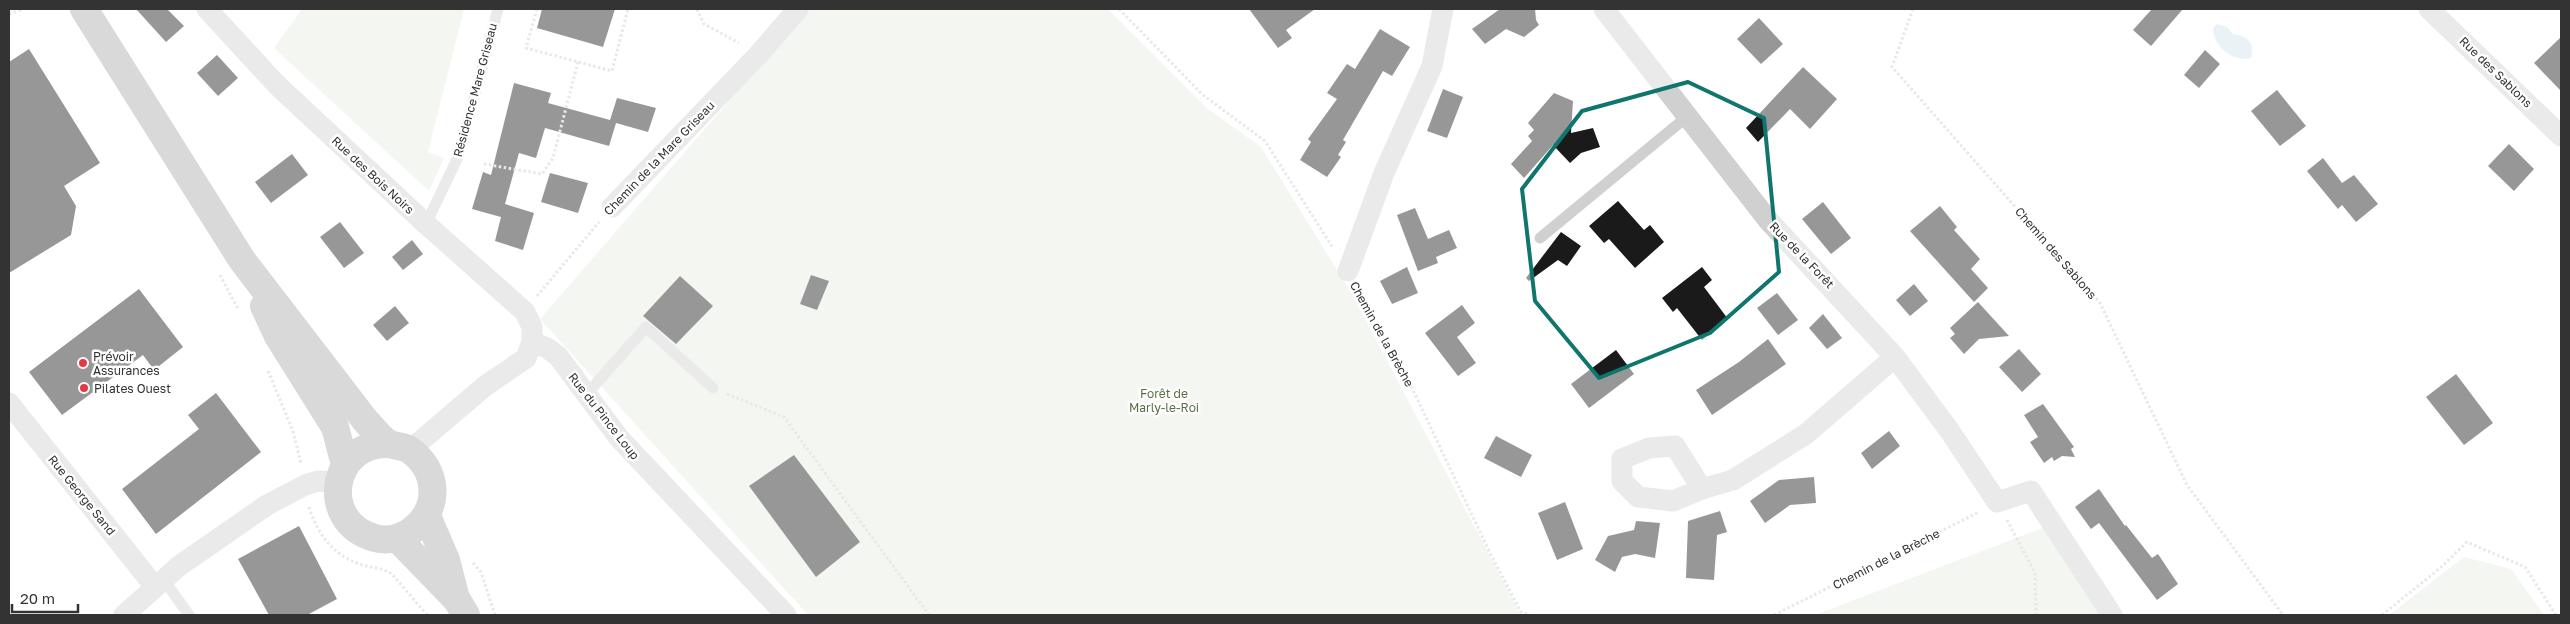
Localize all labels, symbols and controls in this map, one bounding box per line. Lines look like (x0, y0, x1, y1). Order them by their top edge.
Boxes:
street label: Résidence Mare Griseau (450, 21, 500, 159)
street label: Rue des Sablons (2456, 33, 2536, 111)
street label: Chemin de la Mare Griseau (600, 98, 718, 218)
street label: Rue des Bois Noirs (329, 133, 417, 217)
street label: Chemin des Sablons (2012, 204, 2100, 302)
street label: Rue de la Forêt (1767, 219, 1838, 292)
street label: Chemin de la Brèche (1347, 279, 1417, 389)
place label: Prévoir Assurances (93, 349, 160, 378)
marker: Prévoir Assurances (77, 357, 89, 369)
street label: Rue du Pince Loup (565, 370, 643, 462)
place label: Pilates Ouest (94, 381, 171, 396)
marker: Pilates Ouest (78, 382, 90, 394)
park label: Forêt de Marly-le-Roi (1129, 386, 1199, 415)
street label: Rue George Sand (45, 452, 119, 538)
street label: Chemin de la Brèche (1830, 525, 1942, 592)
scale bar (12, 582, 79, 614)
text: 20 m (20, 589, 55, 607)

